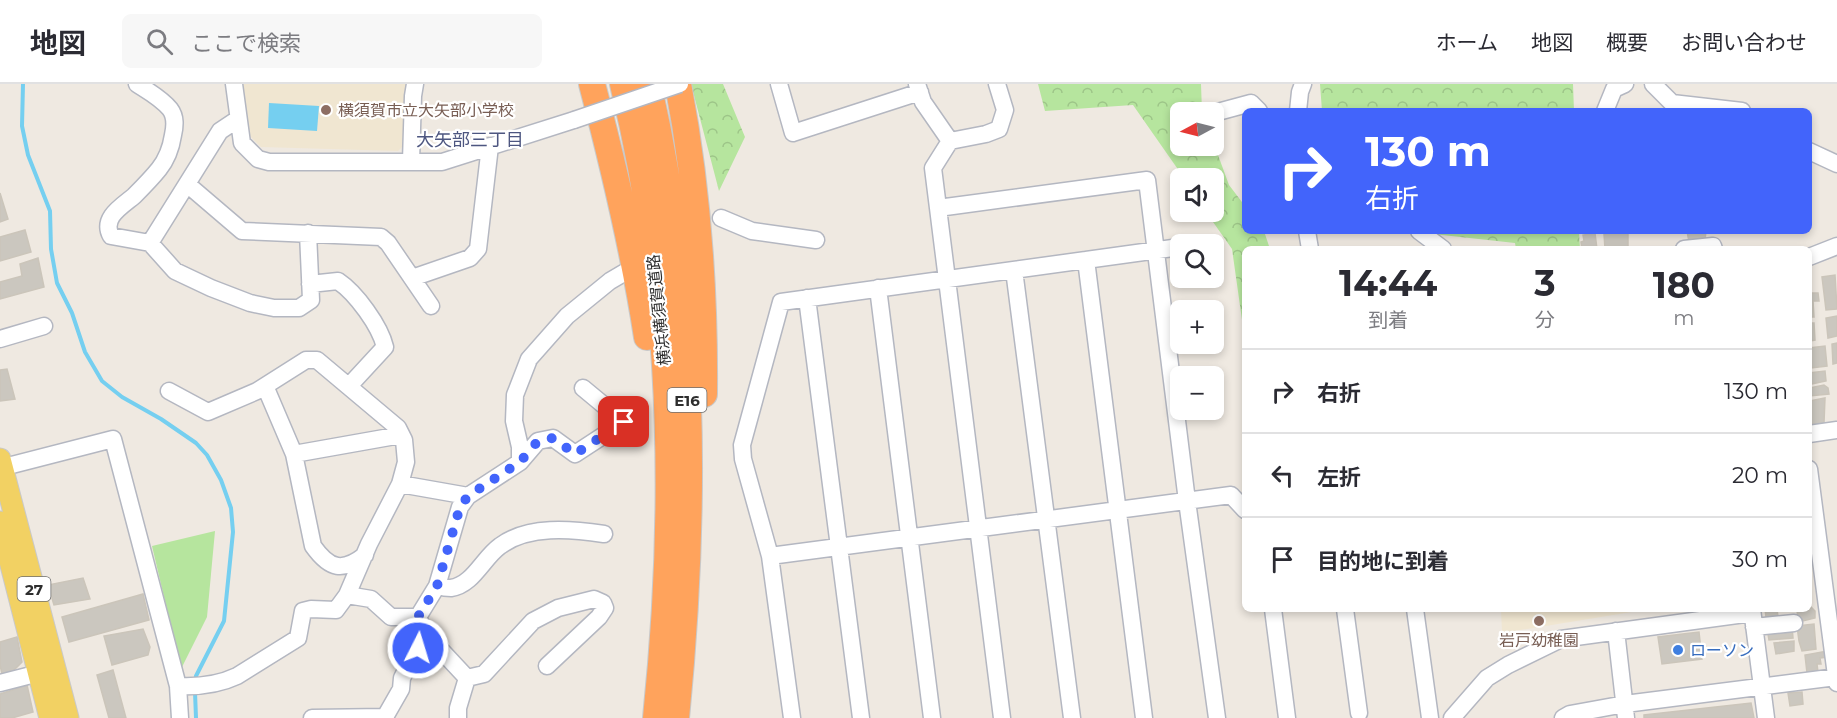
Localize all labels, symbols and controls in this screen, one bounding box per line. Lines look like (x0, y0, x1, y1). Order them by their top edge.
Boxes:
search box (122, 14, 542, 68)
icon: search (143, 25, 176, 58)
text: 地図 (30, 26, 86, 60)
text: ここで検索 (191, 30, 301, 57)
text: ホーム (1436, 30, 1498, 55)
text: 地図 (1531, 30, 1573, 55)
text: 概要 (1606, 30, 1648, 55)
text: お問い合わせ (1681, 30, 1807, 55)
place label: 横須賀市立大矢部小学校 (338, 101, 514, 120)
north arrow (1170, 102, 1224, 156)
map controls (1170, 102, 1224, 420)
marker: 横須賀市立大矢部小学校 (319, 103, 333, 117)
text: 130 m (1365, 125, 1491, 177)
district label: 大矢部三丁目 (416, 129, 524, 151)
icon: right (1266, 132, 1344, 210)
button: sound (1170, 168, 1224, 222)
text: 右折 (1365, 182, 1419, 215)
button: search (1170, 234, 1224, 288)
street label: 横浜横須賀道路 (644, 253, 674, 367)
text: 14:44 (1339, 261, 1437, 305)
text: 3 (1534, 261, 1556, 305)
text: 180 (1653, 263, 1715, 307)
button: + (1170, 300, 1224, 354)
text: m (1673, 306, 1694, 330)
text: 到着 (1368, 308, 1408, 332)
text: 分 (1535, 308, 1555, 332)
button: − (1170, 366, 1224, 420)
icon: right (1266, 375, 1299, 408)
text: 130 m (1724, 378, 1788, 405)
text: 右折 (1317, 380, 1361, 407)
road number: E16 (668, 388, 706, 412)
pin (598, 396, 649, 447)
icon: arrive (607, 405, 640, 438)
icon: left (1266, 459, 1299, 492)
text: 20 m (1732, 462, 1788, 489)
text: 左折 (1317, 464, 1361, 491)
icon: arrive (1266, 543, 1299, 576)
text: 30 m (1732, 546, 1788, 573)
text: 目的地に到着 (1317, 548, 1449, 575)
road number: 27 (18, 577, 51, 601)
marker: 岩戸幼稚園 (1532, 614, 1546, 628)
position arrow (386, 616, 450, 680)
place label: 岩戸幼稚園 (1499, 631, 1579, 650)
place label: ローソン (1690, 641, 1754, 660)
marker: ローソン (1671, 643, 1685, 657)

